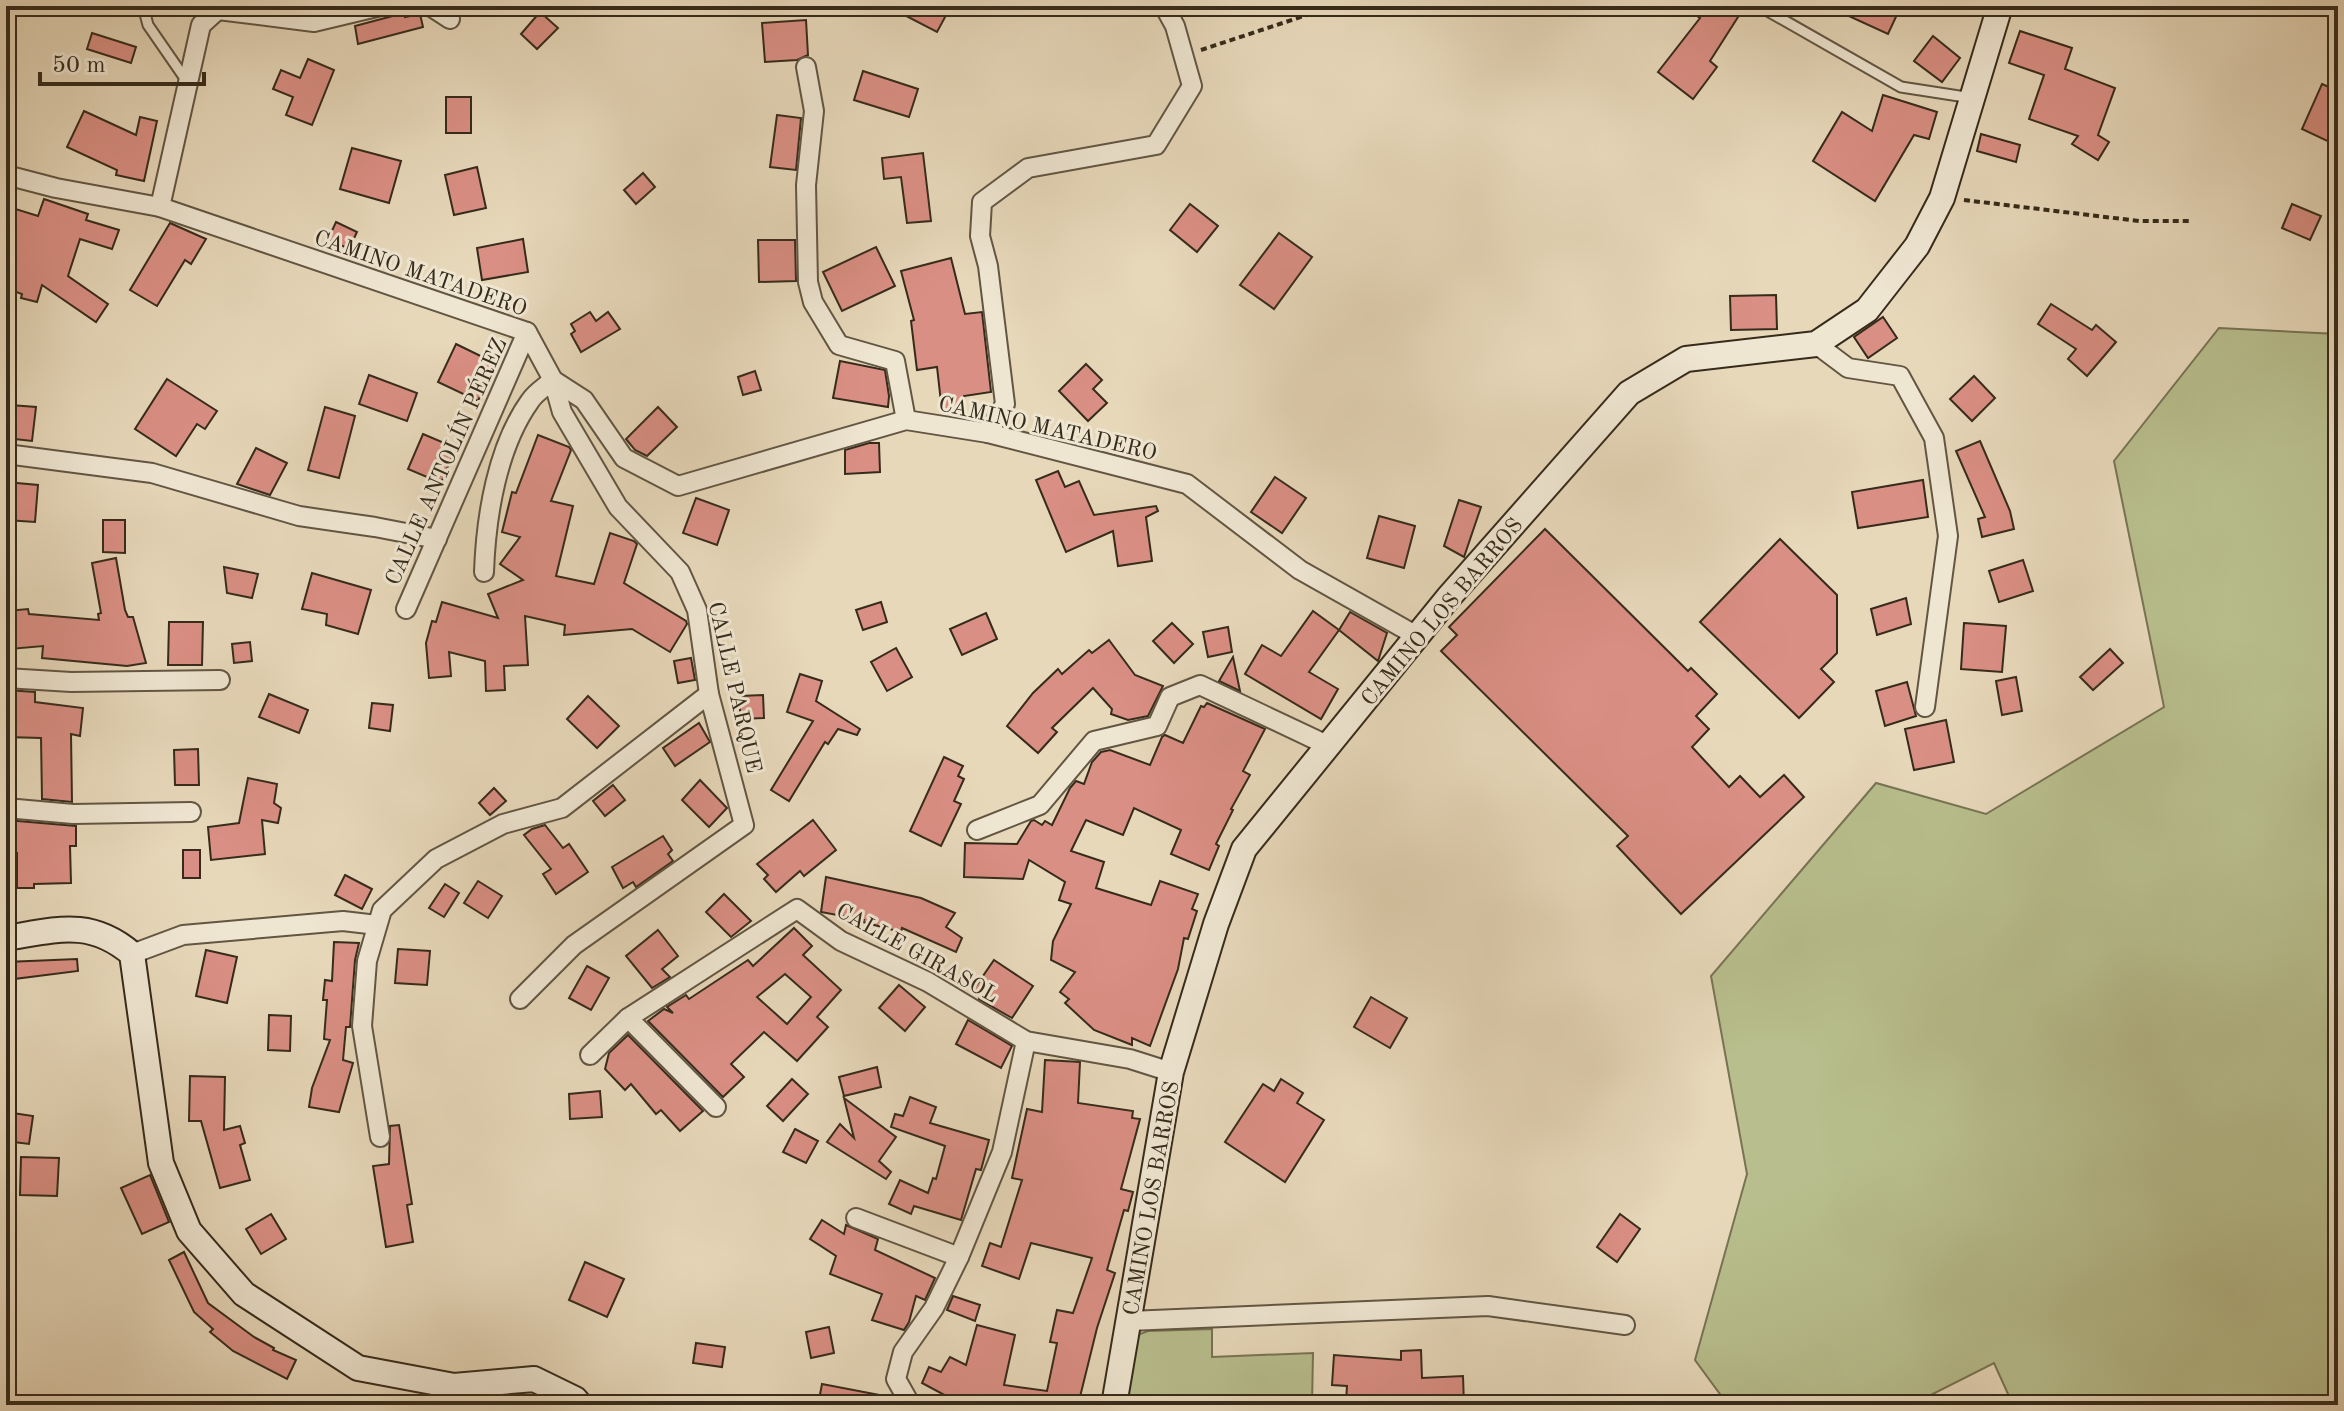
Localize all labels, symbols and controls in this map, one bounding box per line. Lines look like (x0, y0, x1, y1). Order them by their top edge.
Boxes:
scale bar (40, 36, 204, 86)
text: 50 m (52, 54, 106, 78)
street label: CAMINO MATADERO (311, 227, 530, 321)
street label: CALLE ANTOLÍN PÉREZ (380, 334, 511, 589)
street label: CAMINO MATADERO (936, 393, 1159, 465)
street label: CAMINO LOS BARROS (1358, 514, 1527, 710)
street label: CALLE PARQUE (704, 600, 764, 775)
street label: CALLE GIRASOL (832, 900, 1002, 1008)
street label: CAMINO LOS BARROS (1121, 1079, 1183, 1317)

